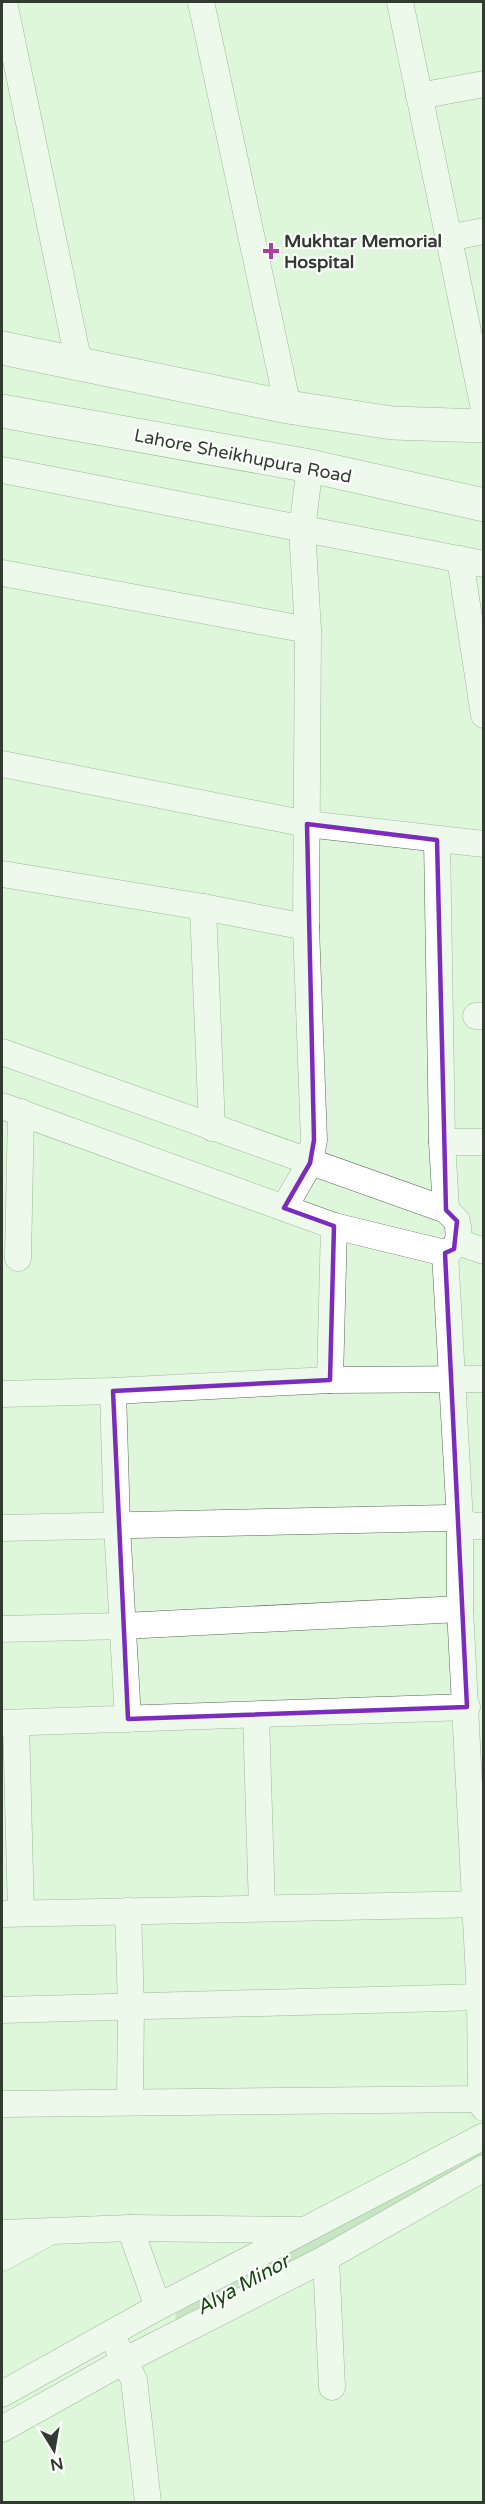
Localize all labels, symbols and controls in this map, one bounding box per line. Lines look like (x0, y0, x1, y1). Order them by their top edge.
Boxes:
place label: Mukhtar Memorial Hospital (284, 230, 442, 273)
marker: Mukhtar Memorial Hospital (262, 242, 280, 260)
street label: Lahore Sheikhupura Road (132, 424, 354, 488)
water label: Alya Minor (192, 2248, 296, 2320)
north arrow (24, 2420, 84, 2480)
text: N (48, 2453, 65, 2475)

